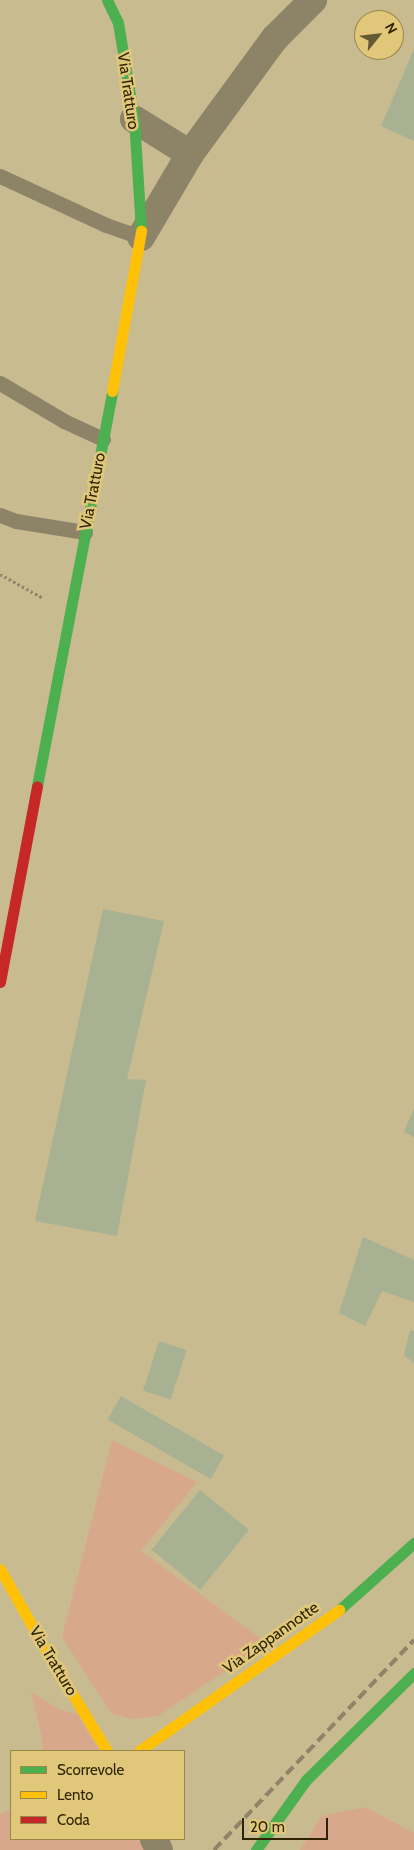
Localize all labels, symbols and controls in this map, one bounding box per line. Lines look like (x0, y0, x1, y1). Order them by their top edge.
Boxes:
north arrow (354, 10, 404, 60)
text: N (381, 20, 402, 37)
street label: Via Tratturo (113, 51, 143, 131)
street label: Via Tratturo (76, 451, 110, 531)
street label: Via Zappannotte (219, 1598, 323, 1678)
street label: Via Tratturo (25, 1623, 81, 1699)
legend (10, 1750, 185, 1840)
text: Scorrevole (57, 1761, 124, 1779)
text: Lento (57, 1786, 94, 1804)
scale bar (244, 1808, 330, 1840)
text: Coda (57, 1811, 90, 1829)
text: 20 m (250, 1818, 285, 1836)

